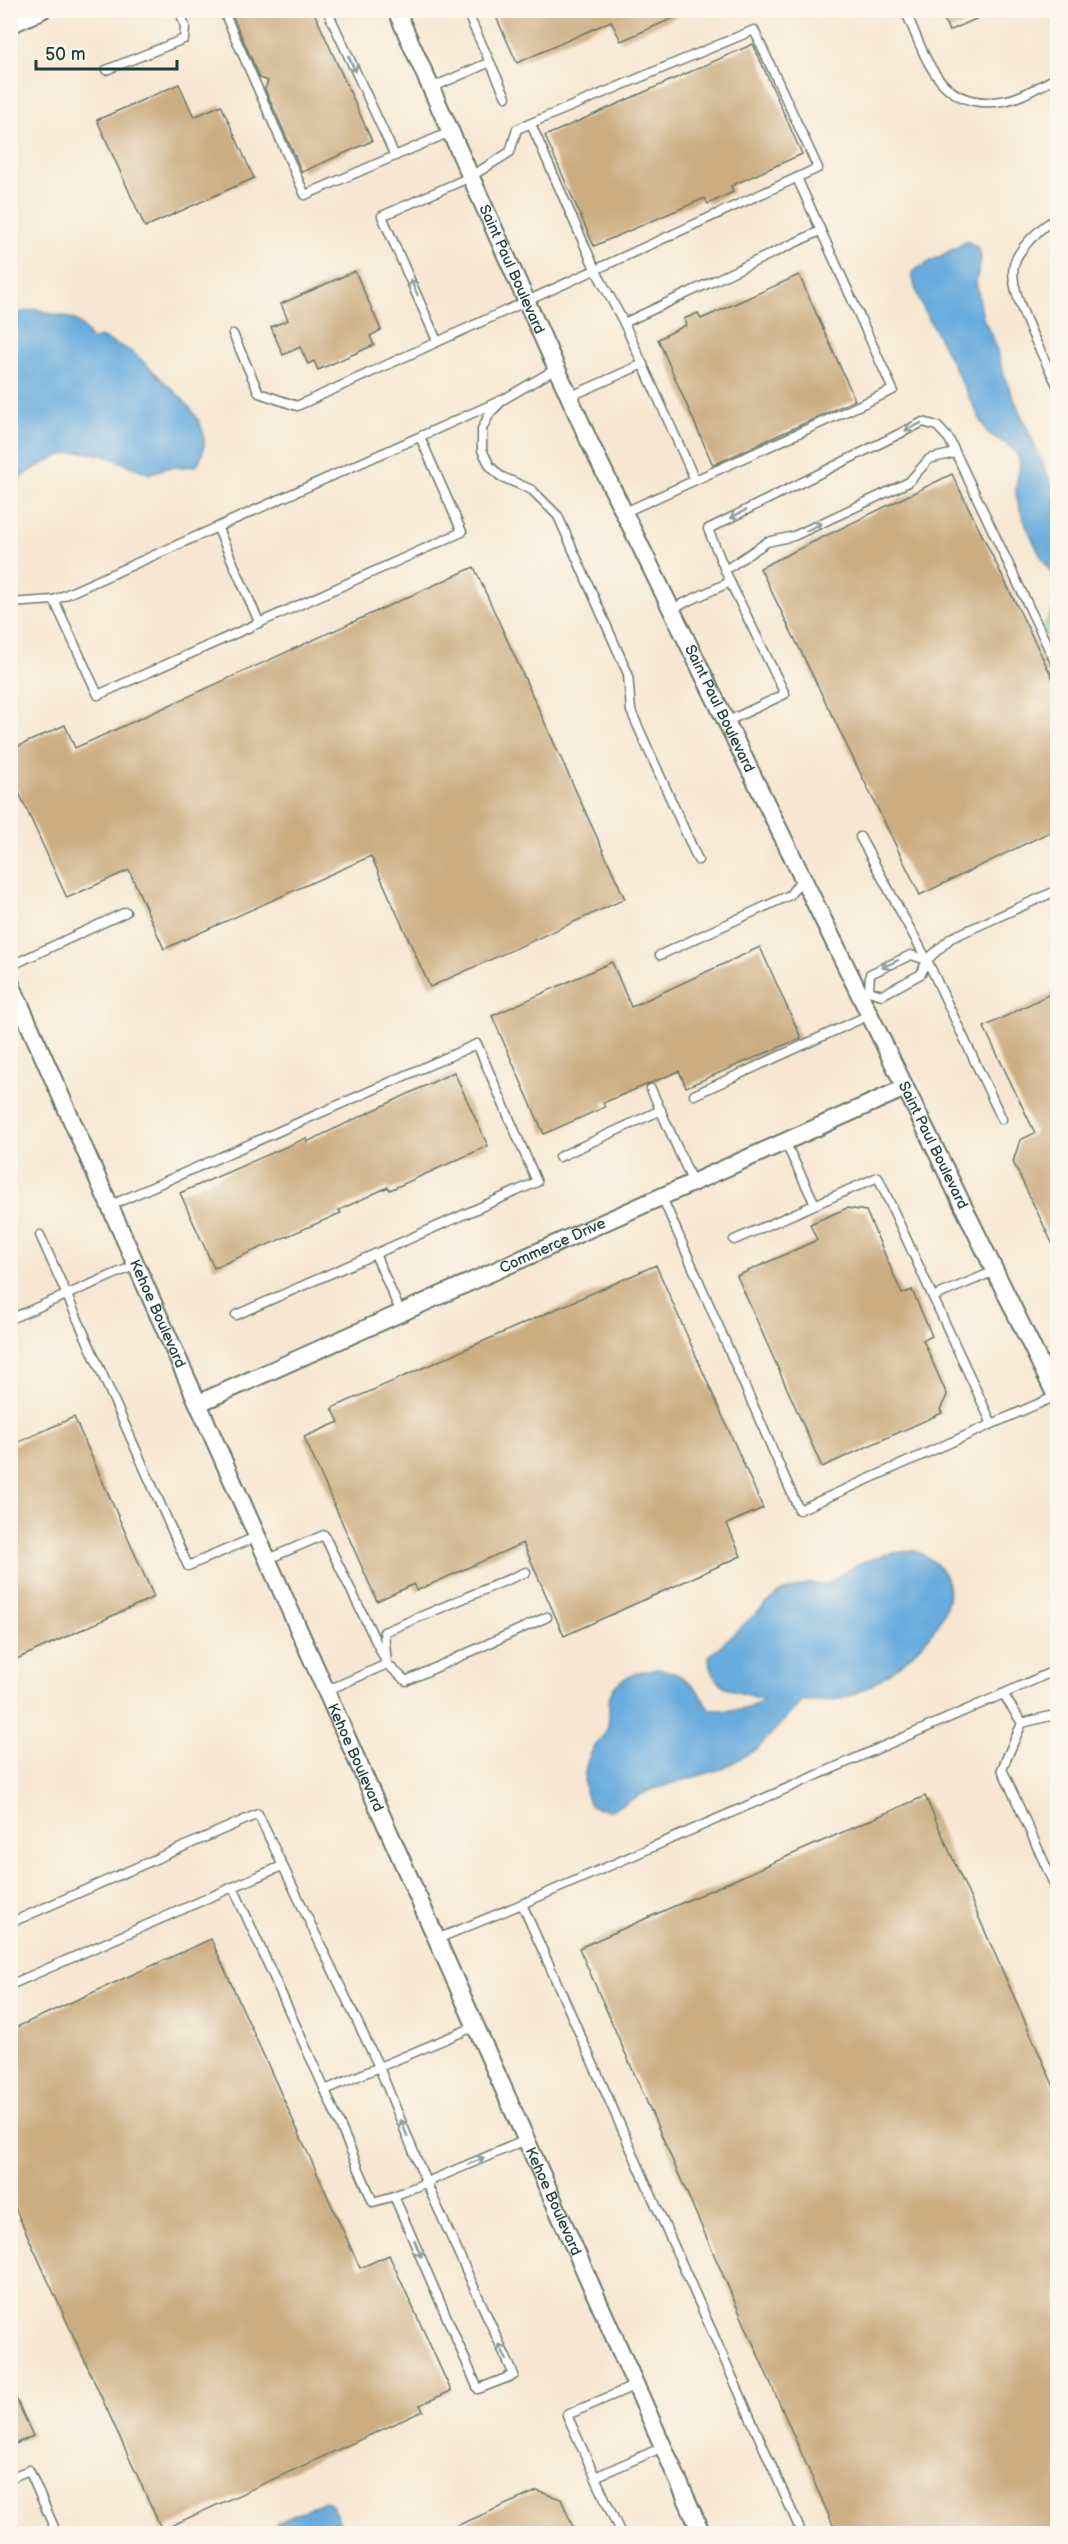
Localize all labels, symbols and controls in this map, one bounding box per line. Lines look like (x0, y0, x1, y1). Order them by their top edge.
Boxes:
scale bar (36, 33, 177, 71)
text: 50 m (45, 44, 86, 65)
one-way arrow (347, 54, 358, 72)
street label: Saint Paul Boulevard (475, 202, 549, 337)
one-way arrow (407, 279, 419, 297)
one-way arrow (904, 422, 922, 434)
one-way arrow (729, 508, 747, 520)
one-way arrow (805, 520, 823, 532)
street label: Saint Paul Boulevard (681, 642, 759, 775)
one-way arrow (882, 959, 900, 971)
street label: Saint Paul Boulevard (894, 1078, 973, 1212)
street label: Commerce Drive (496, 1213, 609, 1277)
street label: Kehoe Boulevard (125, 1256, 190, 1371)
street label: Kehoe Boulevard (323, 1700, 388, 1815)
one-way arrow (398, 2119, 409, 2138)
street label: Kehoe Boulevard (521, 2144, 586, 2258)
one-way arrow (466, 2155, 485, 2166)
one-way arrow (412, 2240, 424, 2258)
one-way arrow (497, 2344, 509, 2362)

